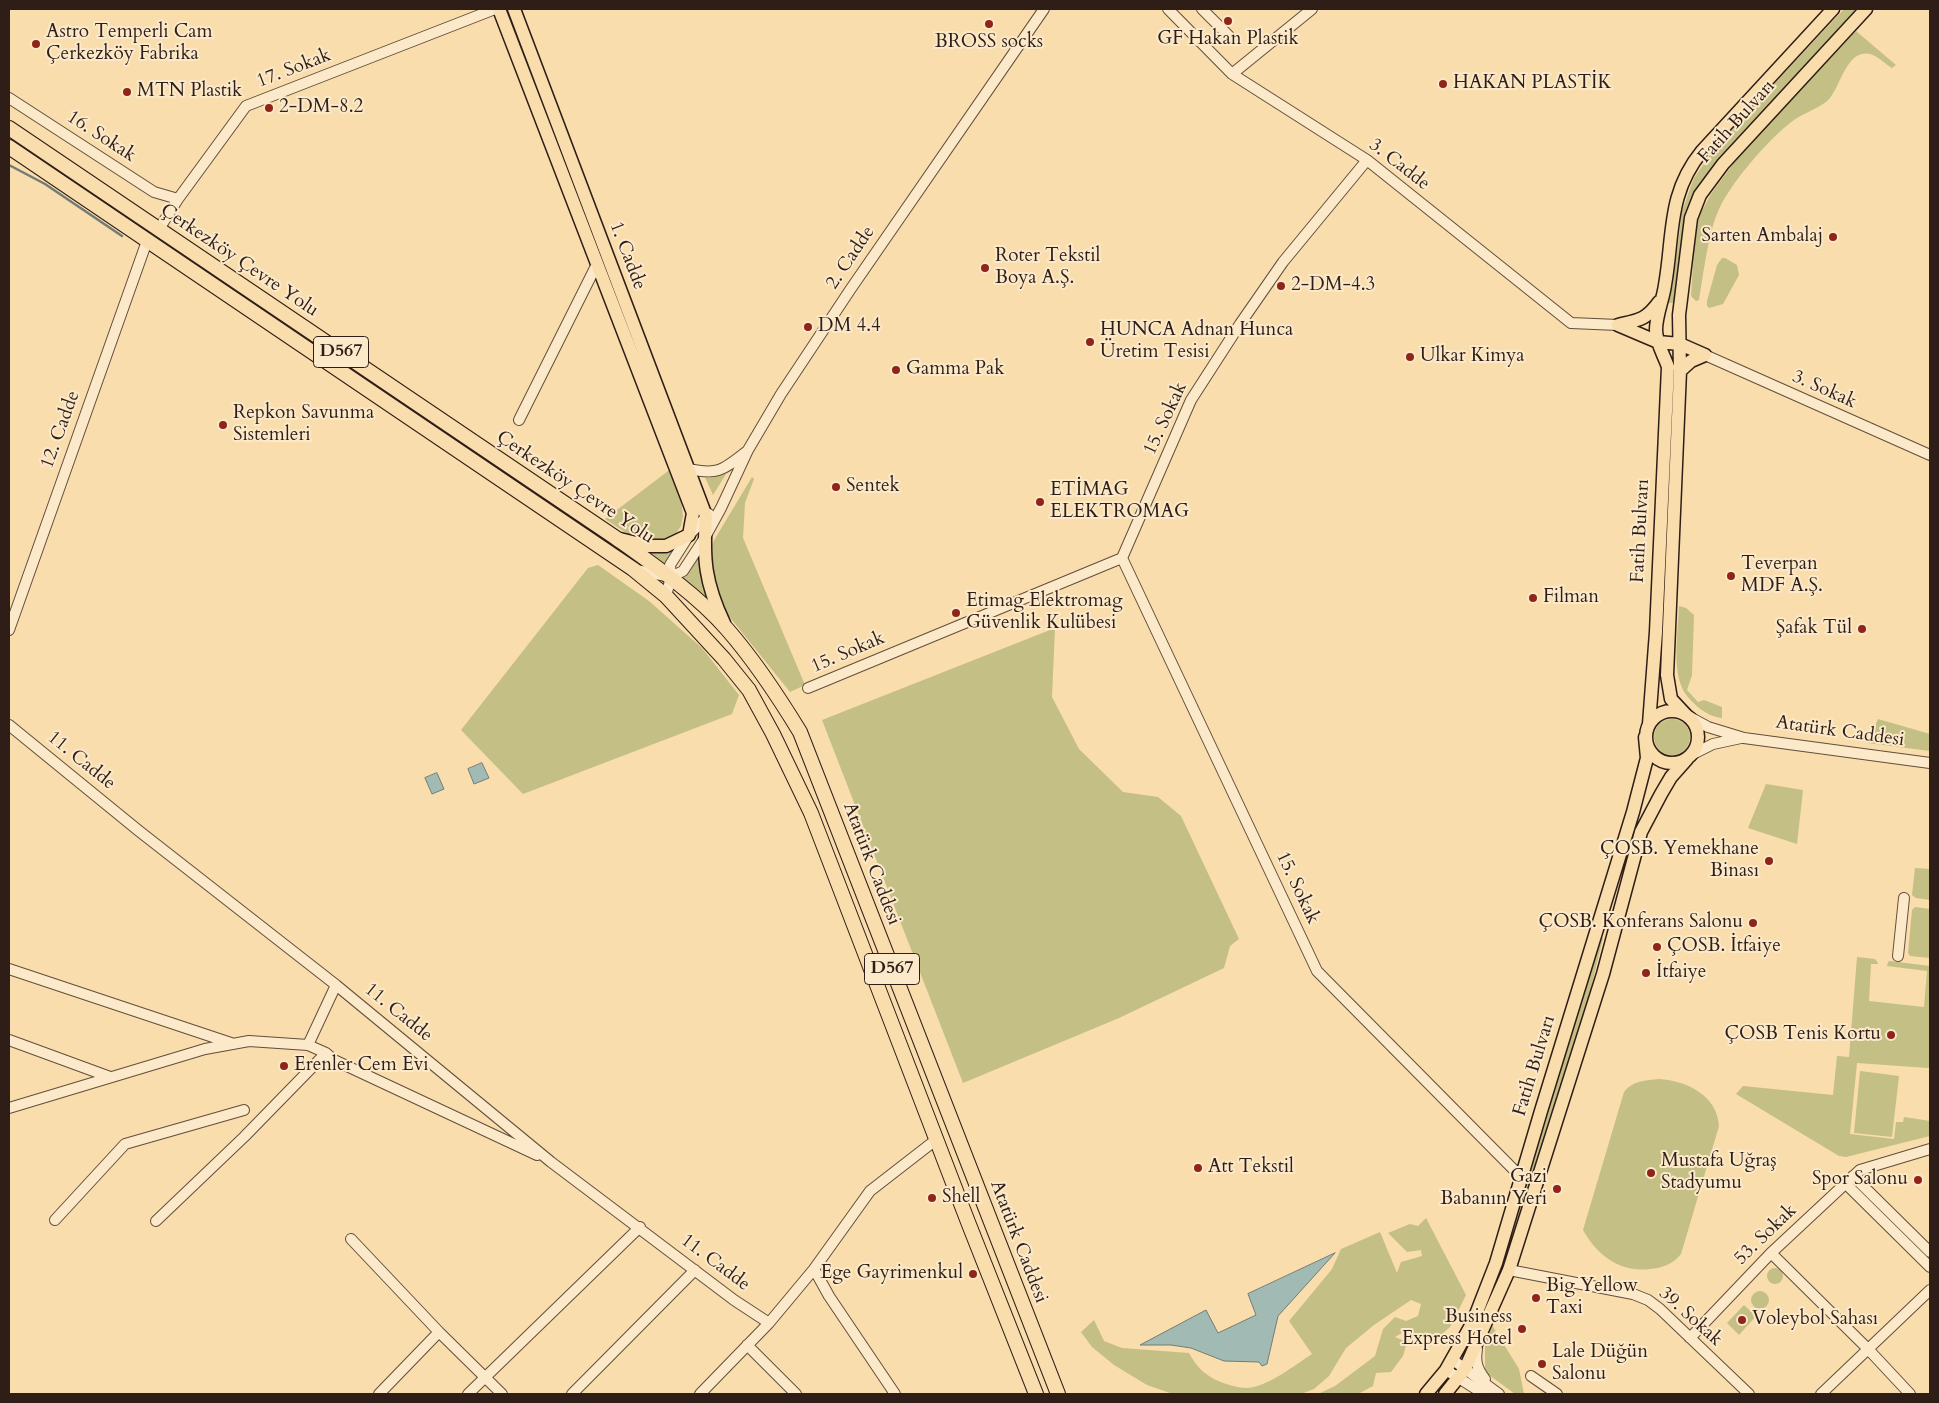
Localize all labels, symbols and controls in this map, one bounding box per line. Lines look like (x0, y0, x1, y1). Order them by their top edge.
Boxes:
marker: GF Hakan Plastik (1222, 15, 1234, 27)
marker: BROSS socks (983, 18, 995, 30)
place label: Astro Temperli Cam Çerkezköy Fabrika (46, 22, 213, 66)
place label: GF Hakan Plastik (1157, 29, 1299, 51)
place label: BROSS socks (935, 32, 1043, 54)
marker: Astro Temperli Cam Çerkezköy Fabrika (30, 38, 42, 50)
street label: 17. Sokak (254, 44, 334, 94)
place label: HAKAN PLASTİK (1453, 73, 1612, 95)
street label: Fatih Bulvarı (1694, 76, 1780, 168)
marker: HAKAN PLASTİK (1437, 78, 1449, 90)
place label: MTN Plastik (137, 81, 242, 103)
marker: MTN Plastik (121, 86, 133, 98)
place label: 2-DM-8.2 (279, 97, 363, 119)
marker: 2-DM-8.2 (263, 102, 275, 114)
street label: 16. Sokak (62, 106, 140, 168)
street label: 3. Cadde (1364, 134, 1434, 196)
street label: Çerkezköy Çevre Yolu (155, 200, 323, 322)
street label: 1. Cadde (604, 219, 650, 293)
street label: 2. Cadde (822, 222, 880, 294)
place label: Sarten Ambalaj (1701, 226, 1823, 248)
marker: Sarten Ambalaj (1827, 231, 1839, 243)
place label: Roter Tekstil Boya A.Ş. (995, 246, 1100, 290)
marker: Roter Tekstil Boya A.Ş. (979, 262, 991, 274)
place label: 2-DM-4.3 (1291, 275, 1375, 297)
marker: 2-DM-4.3 (1275, 280, 1287, 292)
place label: DM 4.4 (818, 316, 881, 338)
place label: HUNCA Adnan Hunca Üretim Tesisi (1100, 320, 1293, 364)
marker: DM 4.4 (802, 321, 814, 333)
marker: HUNCA Adnan Hunca Üretim Tesisi (1084, 336, 1096, 348)
road number: D567 (314, 337, 368, 368)
place label: Ulkar Kimya (1420, 346, 1525, 368)
marker: Ulkar Kimya (1404, 351, 1416, 363)
place label: Gamma Pak (906, 359, 1004, 381)
marker: Gamma Pak (890, 364, 902, 376)
street label: 3. Sokak (1788, 366, 1860, 414)
street label: 15. Sokak (1139, 379, 1193, 459)
street label: 12. Cadde (36, 388, 86, 472)
place label: Repkon Savunma Sistemleri (233, 403, 374, 447)
marker: Repkon Savunma Sistemleri (217, 419, 229, 431)
street label: Çerkezköy Çevre Yolu (491, 427, 659, 549)
place label: Sentek (846, 476, 900, 498)
street label: Fatih Bulvarı (1627, 478, 1655, 584)
place label: ETİMAG ELEKTROMAG (1050, 480, 1189, 524)
marker: Sentek (830, 481, 842, 493)
marker: ETİMAG ELEKTROMAG (1034, 496, 1046, 508)
place label: Teverpan MDF A.Ş. (1741, 554, 1823, 598)
marker: Teverpan MDF A.Ş. (1725, 570, 1737, 582)
place label: Filman (1543, 587, 1599, 609)
place label: Etimag Elektromag Güvenlik Kulübesi (966, 591, 1123, 635)
marker: Filman (1527, 592, 1539, 604)
marker: Etimag Elektromag Güvenlik Kulübesi (950, 607, 962, 619)
place label: Şafak Tül (1776, 618, 1852, 640)
marker: Şafak Tül (1856, 623, 1868, 635)
street label: 15. Sokak (808, 627, 888, 679)
street label: Atatürk Caddesi (1774, 712, 1906, 752)
street label: 11. Cadde (42, 727, 120, 795)
street label: Atatürk Caddesi (837, 799, 905, 929)
place label: ÇOSB. Yemekhane Binası (1600, 839, 1759, 883)
street label: 15. Sokak (1270, 848, 1324, 928)
marker: ÇOSB. Yemekhane Binası (1763, 855, 1775, 867)
place label: ÇOSB. Konferans Salonu (1539, 912, 1743, 934)
marker: ÇOSB. Konferans Salonu (1747, 917, 1759, 929)
place label: ÇOSB. İtfaiye (1667, 936, 1781, 958)
marker: ÇOSB. İtfaiye (1651, 941, 1663, 953)
road number: D567 (864, 954, 920, 984)
place label: İtfaiye (1656, 962, 1706, 984)
marker: İtfaiye (1640, 967, 1652, 979)
street label: 11. Cadde (359, 979, 437, 1047)
street label: Fatih Bulvarı (1509, 1013, 1561, 1119)
place label: ÇOSB Tenis Kortu (1725, 1024, 1881, 1046)
marker: ÇOSB Tenis Kortu (1885, 1029, 1897, 1041)
place label: Erenler Cem Evi (294, 1055, 429, 1077)
marker: Erenler Cem Evi (278, 1060, 290, 1072)
place label: Mustafa Uğraş Stadyumu (1661, 1151, 1777, 1195)
place label: Att Tekstil (1208, 1157, 1294, 1179)
marker: Att Tekstil (1192, 1162, 1204, 1174)
place label: Gazi Babanın Yeri (1440, 1167, 1547, 1211)
marker: Mustafa Uğraş Stadyumu (1645, 1167, 1657, 1179)
place label: Spor Salonu (1812, 1169, 1908, 1191)
marker: Spor Salonu (1912, 1174, 1924, 1186)
street label: Atatürk Caddesi (984, 1177, 1052, 1307)
marker: Gazi Babanın Yeri (1551, 1183, 1563, 1195)
place label: Shell (942, 1187, 980, 1209)
marker: Shell (926, 1192, 938, 1204)
street label: 53. Sokak (1730, 1200, 1802, 1270)
street label: 11. Cadde (676, 1230, 754, 1296)
place label: Ege Gayrimenkul (820, 1263, 963, 1285)
marker: Ege Gayrimenkul (967, 1268, 979, 1280)
place label: Big Yellow Taxi (1546, 1276, 1638, 1320)
street label: 39. Sokak (1653, 1283, 1727, 1351)
marker: Big Yellow Taxi (1530, 1292, 1542, 1304)
place label: Business Express Hotel (1402, 1307, 1512, 1351)
place label: Voleybol Sahası (1752, 1309, 1878, 1331)
marker: Voleybol Sahası (1736, 1314, 1748, 1326)
marker: Business Express Hotel (1516, 1323, 1528, 1335)
place label: Lale Düğün Salonu (1552, 1342, 1648, 1386)
marker: Lale Düğün Salonu (1536, 1358, 1548, 1370)

